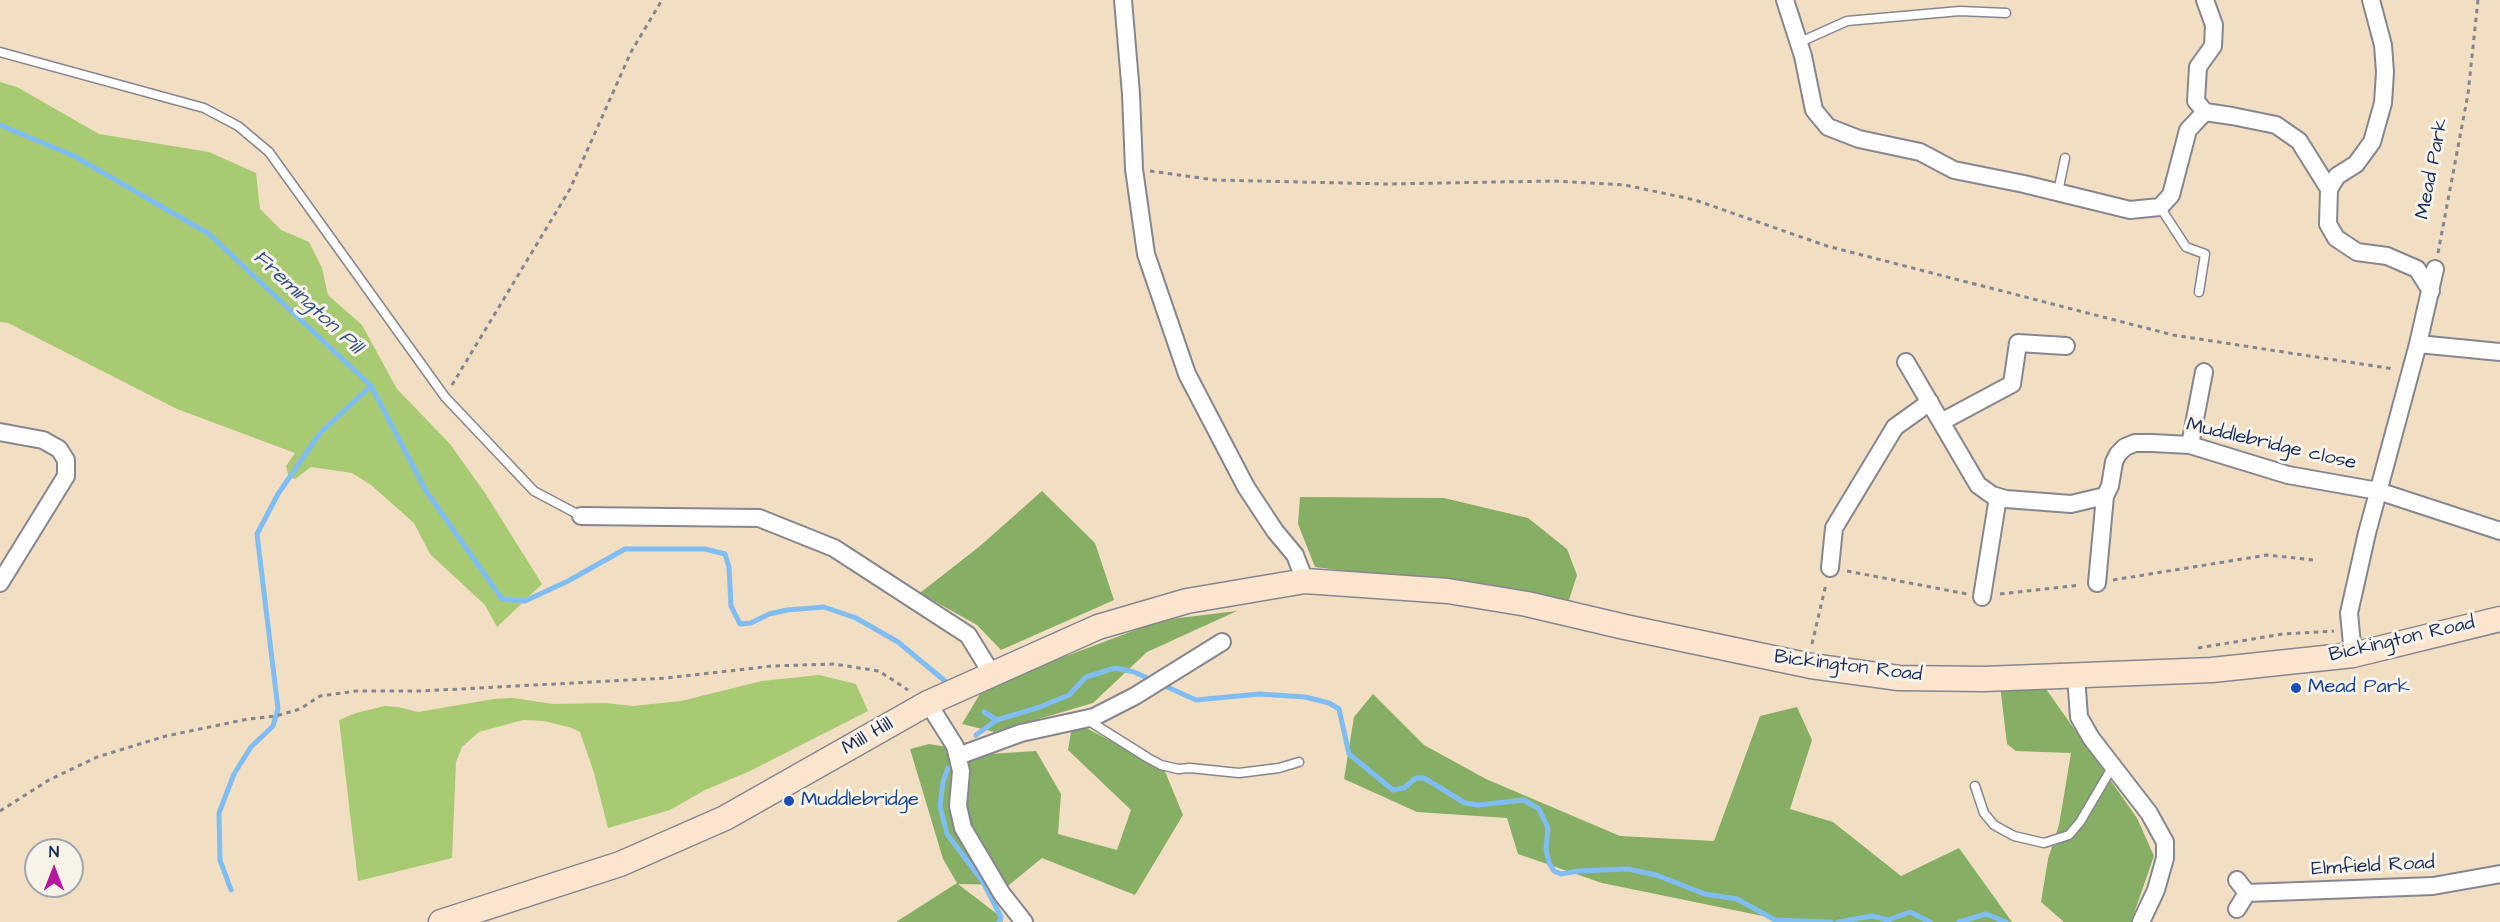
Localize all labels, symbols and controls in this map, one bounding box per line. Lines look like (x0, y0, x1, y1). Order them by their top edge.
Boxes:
street label: Mead Park (2411, 117, 2455, 221)
water label: Fremington Pill (247, 246, 367, 360)
street label: Muddlebridge close (2184, 414, 2358, 476)
street label: Bickington Road (2327, 612, 2477, 668)
street label: Bickington Road (1773, 646, 1923, 688)
place label: Mead Park (2308, 676, 2410, 700)
marker: Mead Park (2289, 681, 2303, 695)
street label: Mill Hill (838, 713, 898, 761)
place label: Muddlebridge (801, 789, 919, 813)
marker: Muddlebridge (782, 794, 796, 808)
north arrow (24, 838, 84, 898)
text: N (49, 841, 59, 863)
street label: Elmfield Road (2311, 852, 2435, 882)

